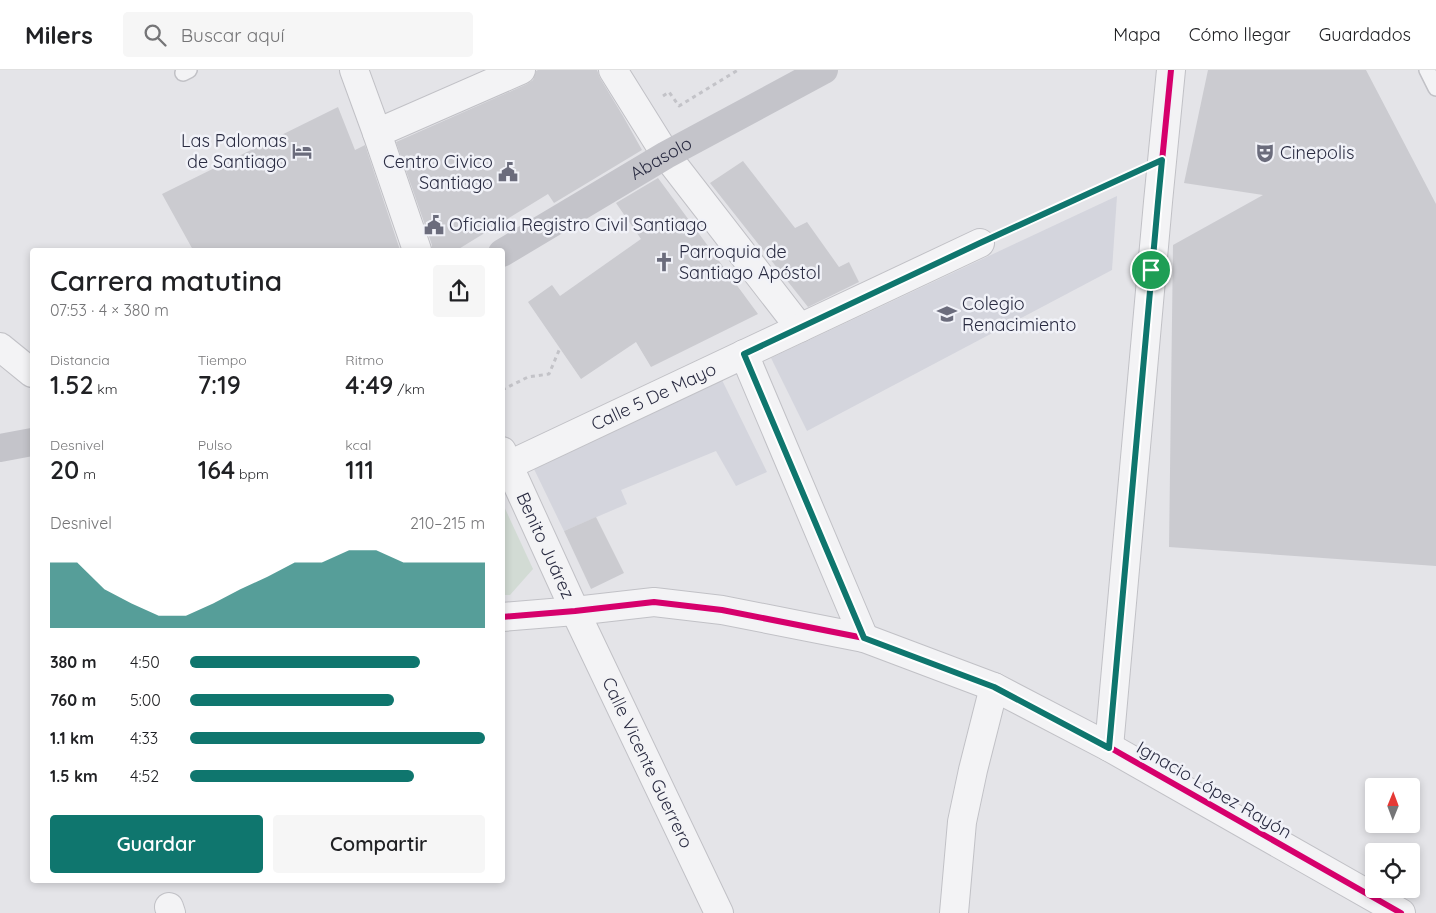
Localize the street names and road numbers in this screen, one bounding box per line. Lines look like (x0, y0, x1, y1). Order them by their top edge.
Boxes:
street label: Abasolo (626, 131, 696, 185)
street label: Calle 5 De Mayo (587, 357, 720, 436)
street label: Benito Juárez (511, 488, 580, 602)
street label: Calle Vicente Guerrero (597, 673, 698, 852)
street label: Ignacio López Rayón (1132, 736, 1296, 843)

